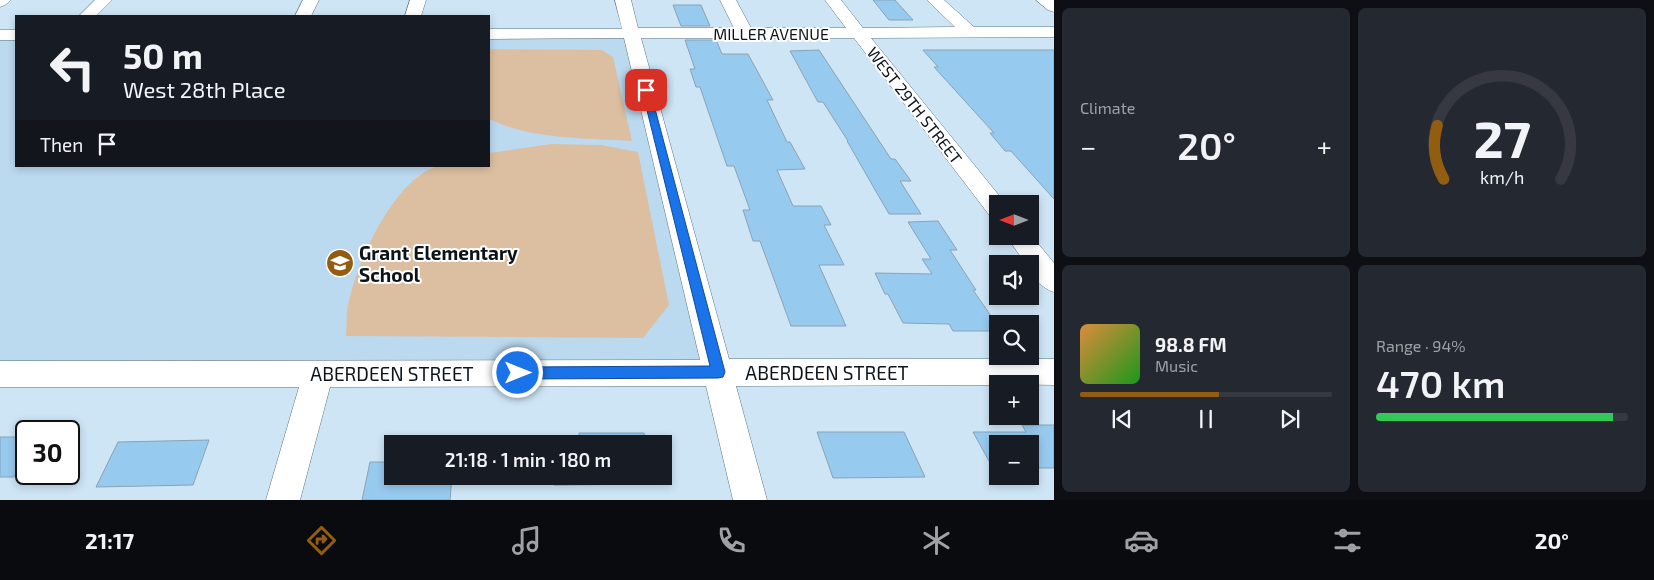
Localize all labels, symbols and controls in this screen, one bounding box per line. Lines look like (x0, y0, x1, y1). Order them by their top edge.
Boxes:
street label: MILLER AVENUE (713, 24, 829, 43)
text: 50 m (123, 34, 203, 76)
icon: left (40, 35, 105, 100)
street label: WEST 29TH STREET (864, 43, 966, 167)
pin (625, 69, 667, 111)
text: West 28th Place (123, 76, 286, 102)
icon: arrive (632, 76, 660, 104)
text: Climate (1080, 98, 1135, 117)
text: 27 (1473, 106, 1531, 168)
text: 20° (1177, 122, 1236, 168)
text: − (1080, 129, 1096, 163)
text: + (1317, 129, 1332, 163)
icon: arrive (93, 130, 121, 158)
text: Then (40, 133, 83, 156)
text: km/h (1480, 166, 1524, 188)
north arrow (989, 195, 1039, 245)
map controls (989, 195, 1039, 485)
place label: Grant Elementary School (359, 241, 518, 286)
school or university icon: Grant Elementary School (325, 248, 355, 278)
button: sound (989, 255, 1039, 305)
button: search (989, 315, 1039, 365)
text: 98.8 FM (1155, 333, 1227, 356)
text: Range · 94% (1376, 336, 1466, 355)
position arrow (491, 346, 543, 398)
text: Music (1155, 356, 1198, 375)
text: 470 km (1376, 360, 1505, 406)
street label: ABERDEEN STREET (745, 361, 909, 384)
street label: ABERDEEN STREET (310, 362, 474, 385)
button: + (989, 375, 1039, 425)
icon: previous (1108, 405, 1136, 433)
icon: pause (1192, 405, 1220, 433)
icon: next (1276, 405, 1304, 433)
speed limit sign: 30 (15, 420, 80, 485)
button: − (989, 435, 1039, 485)
text: 21:18 · 1 min · 180 m (445, 448, 611, 471)
icon: directions (304, 523, 339, 558)
icon: music (509, 523, 544, 558)
icon: phone (714, 523, 749, 558)
icon: climate (919, 523, 954, 558)
icon: car (1124, 523, 1159, 558)
icon: filters (1330, 523, 1365, 558)
text: 21:17 (85, 527, 134, 553)
text: 20° (1535, 527, 1569, 553)

